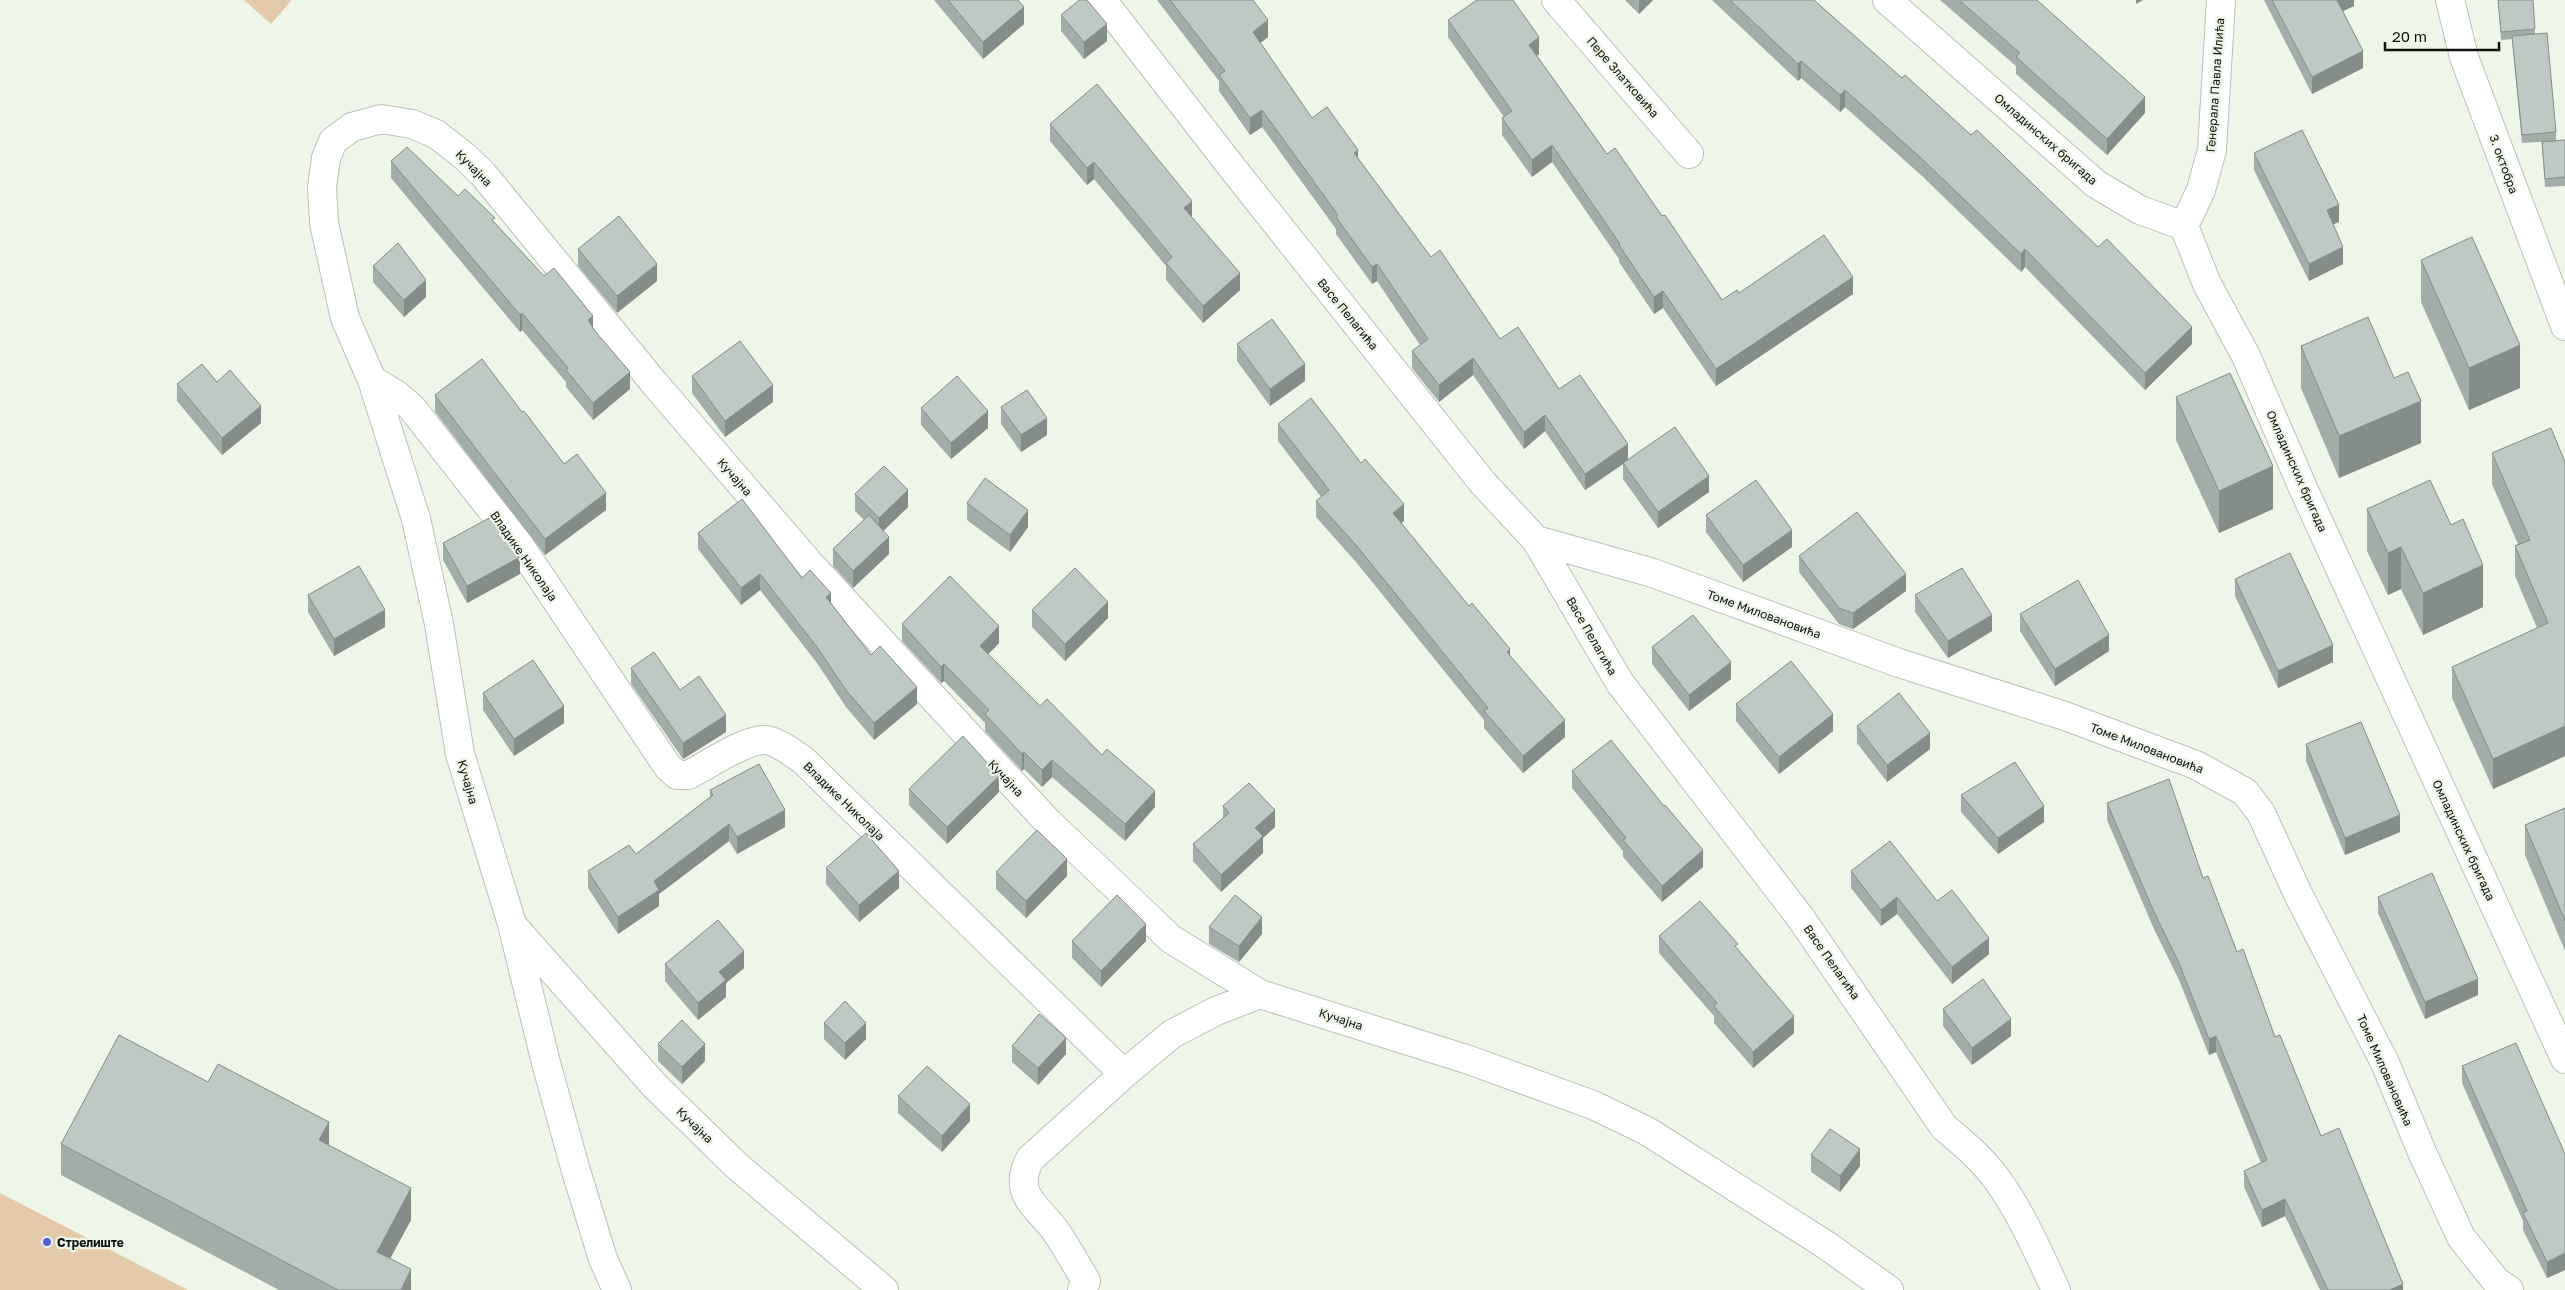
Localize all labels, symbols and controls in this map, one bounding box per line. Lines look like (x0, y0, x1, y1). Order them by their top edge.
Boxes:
street label: Генерала Павла Илића (2203, 17, 2227, 153)
scale bar (2385, 20, 2499, 52)
text: 20 m (2392, 27, 2427, 45)
street label: Пере Златковића (1584, 33, 1662, 121)
street label: Омладинских бригада (1991, 90, 2101, 188)
street label: 3. октобра (2486, 132, 2522, 196)
street label: Кучајна (453, 147, 495, 189)
street label: Васе Пелагића (1314, 275, 1382, 353)
street label: Омладинских бригада (2263, 408, 2331, 534)
street label: Кучајна (714, 455, 756, 499)
street label: Владике Николаја (487, 508, 561, 604)
street label: Томе Миловановића (1705, 586, 1823, 642)
street label: Васе Пелагића (1563, 594, 1621, 678)
street label: Томе Миловановића (2088, 719, 2206, 777)
street label: Кучајна (985, 756, 1027, 800)
street label: Кучајна (455, 758, 481, 806)
street label: Владике Николаја (800, 758, 888, 844)
street label: Омладинских бригада (2429, 777, 2499, 903)
street label: Васе Пелагића (1801, 922, 1863, 1002)
street label: Кучајна (1317, 1005, 1365, 1033)
street label: Томе Миловановића (2354, 1012, 2416, 1128)
street label: Кучајна (673, 1104, 717, 1146)
place label: Стрелиште (57, 1235, 124, 1250)
marker: Стрелиште (41, 1236, 53, 1248)

